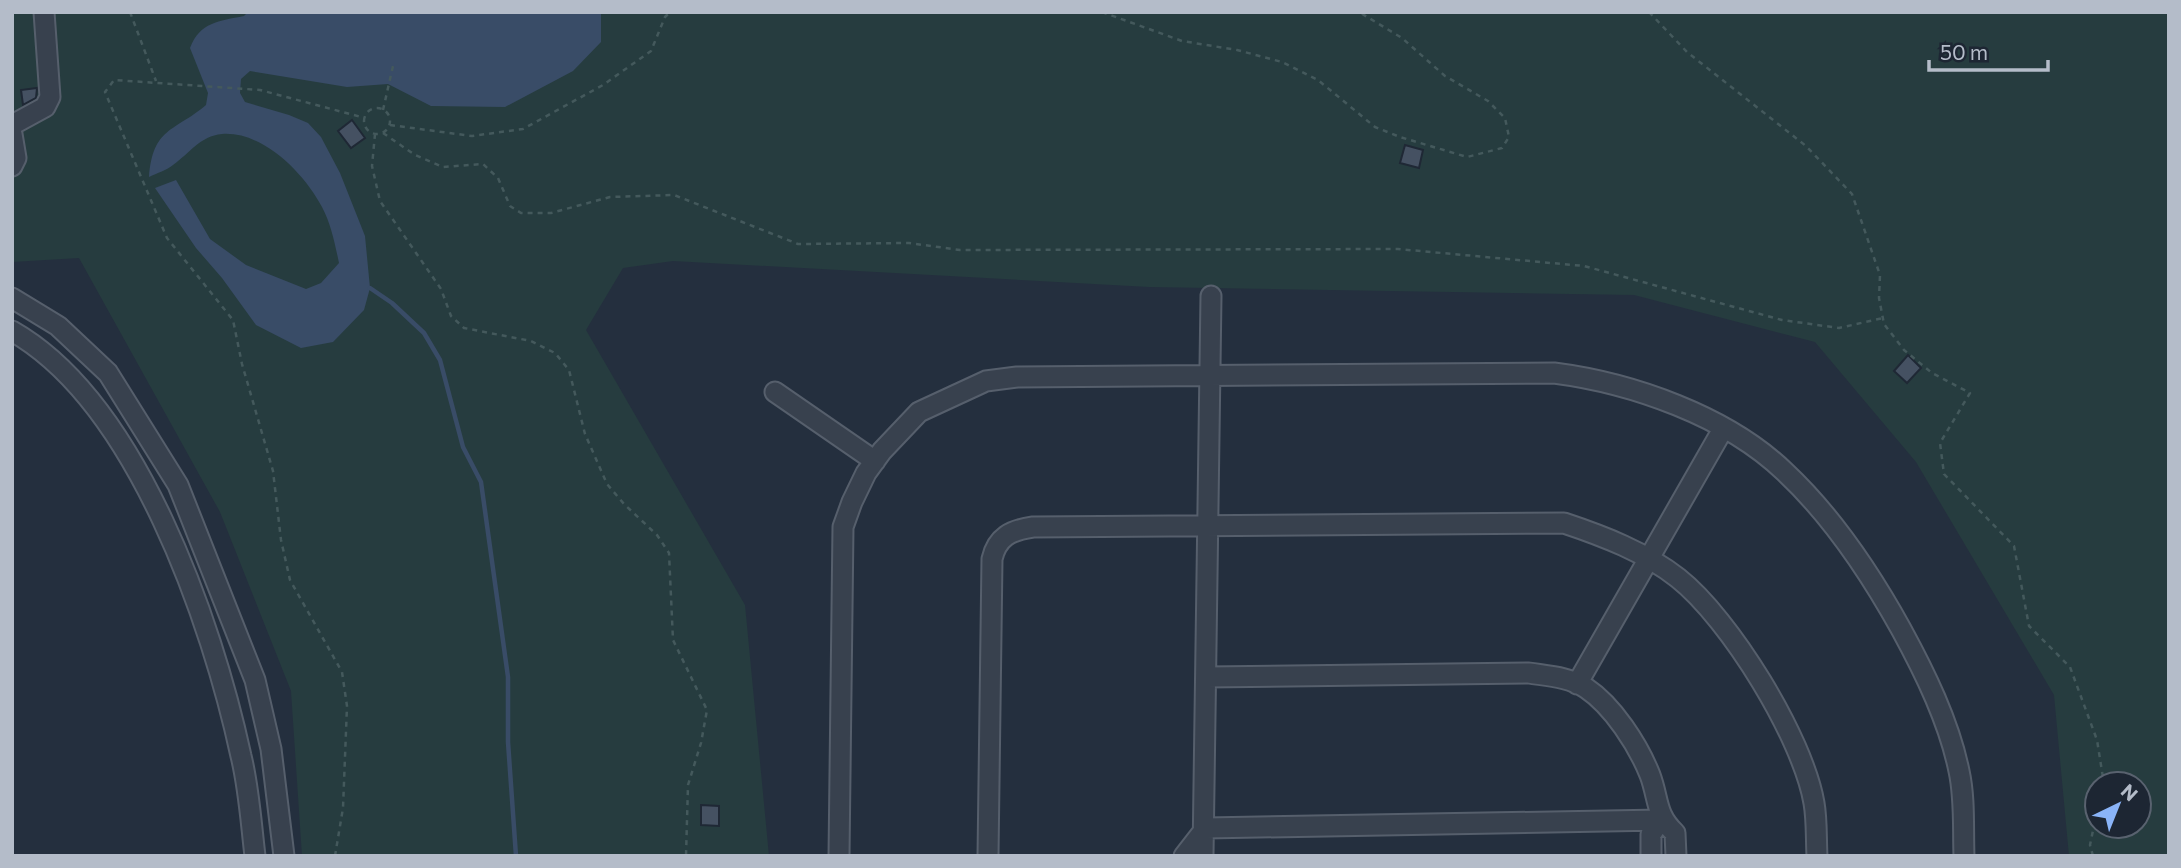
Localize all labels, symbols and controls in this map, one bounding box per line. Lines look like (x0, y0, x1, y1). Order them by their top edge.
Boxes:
scale bar (1929, 28, 2048, 72)
text: 50 m (1940, 39, 1988, 64)
north arrow (2083, 770, 2153, 840)
text: N (2117, 779, 2143, 805)

